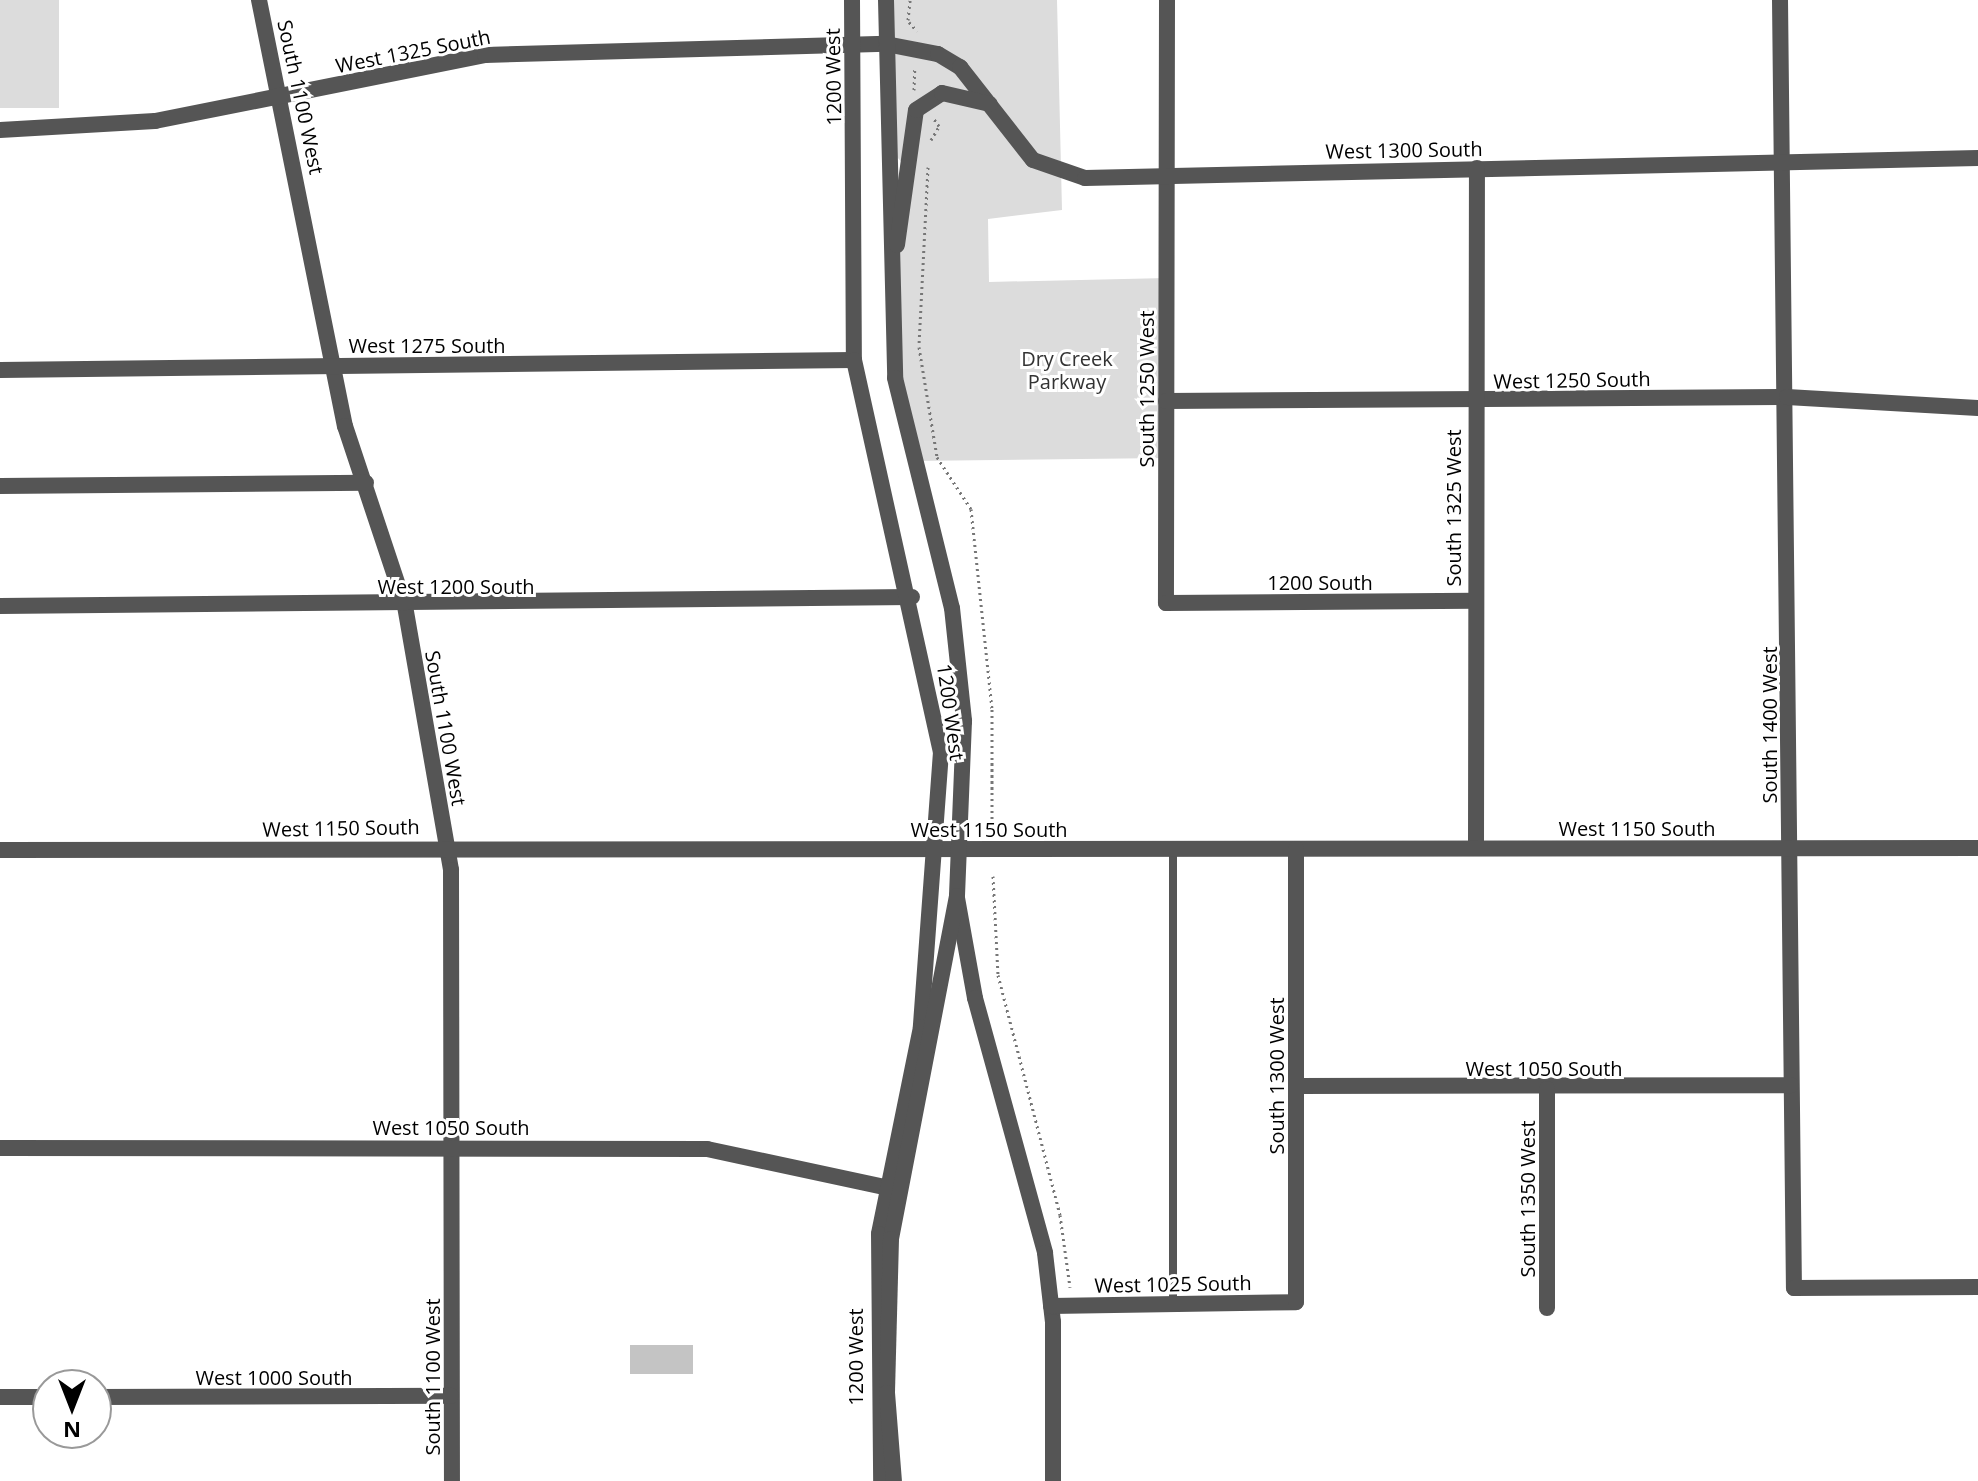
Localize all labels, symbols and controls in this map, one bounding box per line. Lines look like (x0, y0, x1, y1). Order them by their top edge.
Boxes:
street label: South 1100 West (273, 18, 329, 176)
street label: West 1325 South (334, 24, 492, 78)
street label: 1200 West (820, 28, 846, 126)
street label: West 1300 South (1325, 137, 1483, 163)
street label: South 1250 West (1134, 310, 1158, 468)
street label: West 1275 South (348, 333, 506, 357)
park label: Dry Creek Parkway (1021, 347, 1113, 394)
street label: West 1250 South (1493, 367, 1651, 393)
street label: South 1325 West (1441, 429, 1465, 587)
street label: 1200 South (1267, 570, 1373, 594)
street label: West 1200 South (377, 574, 535, 598)
street label: South 1400 West (1757, 646, 1781, 804)
street label: South 1100 West (421, 649, 471, 807)
street label: 1200 West (932, 662, 970, 762)
street label: West 1150 South (262, 815, 420, 841)
street label: West 1150 South (1558, 816, 1716, 840)
street label: West 1150 South (910, 817, 1068, 841)
street label: South 1300 West (1264, 997, 1288, 1155)
street label: West 1050 South (1465, 1056, 1623, 1080)
street label: West 1050 South (372, 1115, 530, 1139)
street label: South 1350 West (1515, 1120, 1539, 1278)
street label: West 1025 South (1094, 1271, 1252, 1297)
street label: South 1100 West (420, 1298, 444, 1456)
street label: 1200 West (843, 1308, 867, 1406)
street label: West 1000 South (195, 1365, 353, 1389)
north arrow (32, 1369, 112, 1449)
text: N (63, 1416, 81, 1446)

